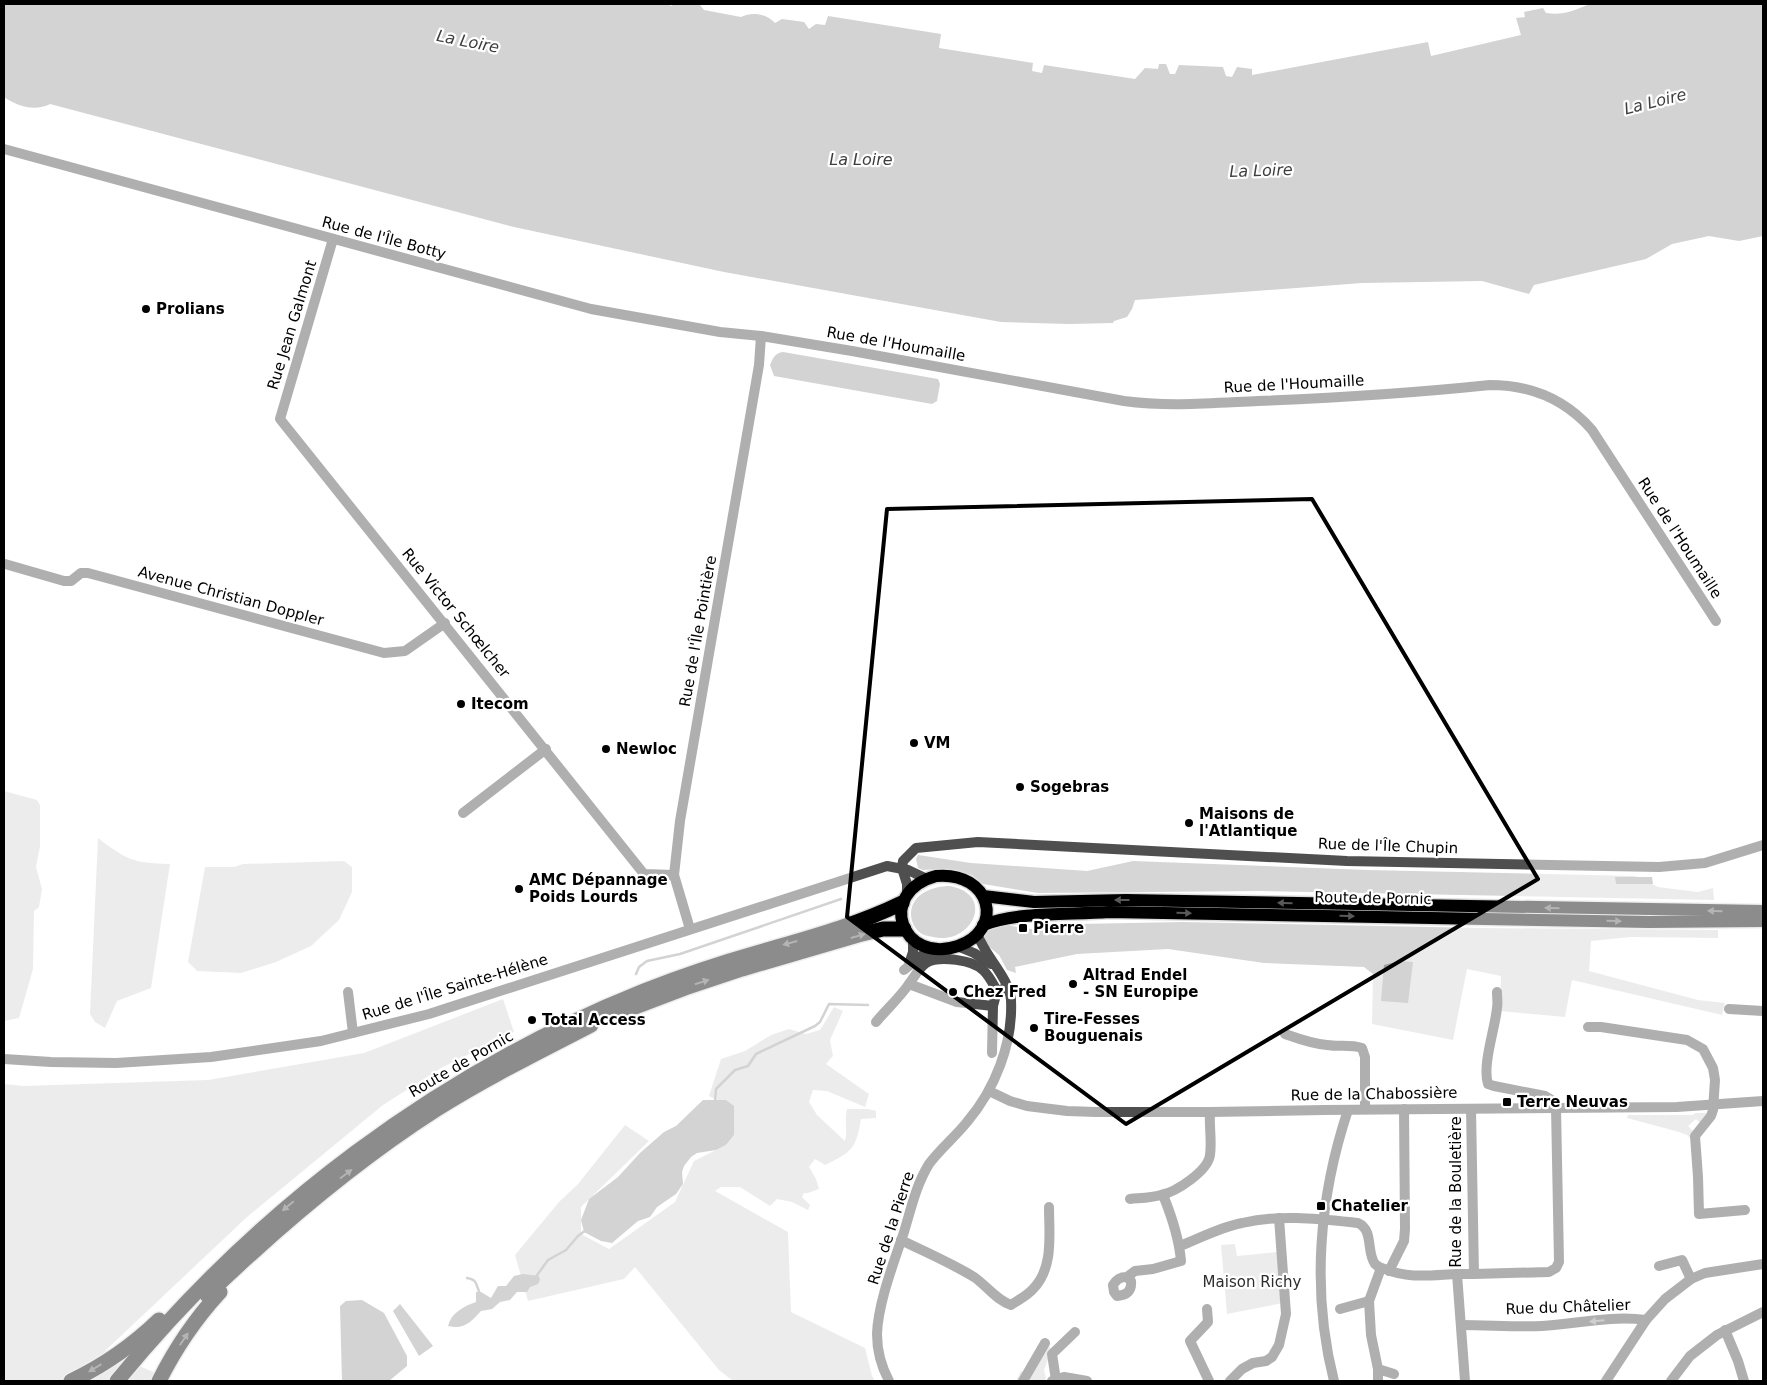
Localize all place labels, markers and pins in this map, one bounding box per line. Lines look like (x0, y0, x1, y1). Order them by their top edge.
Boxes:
place label: Prolians (156, 300, 225, 318)
marker: Prolians (140, 303, 152, 315)
place label: Itecom (471, 695, 529, 713)
marker: Itecom (455, 698, 467, 710)
place label: VM (924, 734, 951, 752)
marker: VM (908, 737, 920, 749)
place label: Newloc (616, 740, 677, 758)
marker: Newloc (600, 743, 612, 755)
place label: Sogebras (1030, 778, 1109, 796)
marker: Sogebras (1014, 781, 1026, 793)
place label: Maisons de l'Atlantique (1199, 805, 1297, 840)
marker: Maisons de l'Atlantique (1183, 817, 1195, 829)
place label: AMC Dépannage Poids Lourds (529, 871, 668, 906)
marker: AMC Dépannage Poids Lourds (513, 883, 525, 895)
place label: Pierre (1033, 919, 1084, 937)
marker: Pierre (1017, 922, 1029, 934)
place label: Altrad Endel - SN Europipe (1083, 966, 1198, 1001)
marker: Altrad Endel - SN Europipe (1067, 978, 1079, 990)
place label: Chez Fred (963, 983, 1046, 1001)
marker: Chez Fred (947, 986, 959, 998)
place label: Tire-Fesses Bouguenais (1044, 1010, 1143, 1045)
place label: Total Access (542, 1011, 646, 1029)
marker: Total Access (526, 1014, 538, 1026)
marker: Tire-Fesses Bouguenais (1028, 1022, 1040, 1034)
place label: Terre Neuvas (1517, 1093, 1628, 1111)
marker: Terre Neuvas (1501, 1096, 1513, 1108)
place label: Chatelier (1331, 1197, 1409, 1215)
marker: Chatelier (1315, 1200, 1327, 1212)

